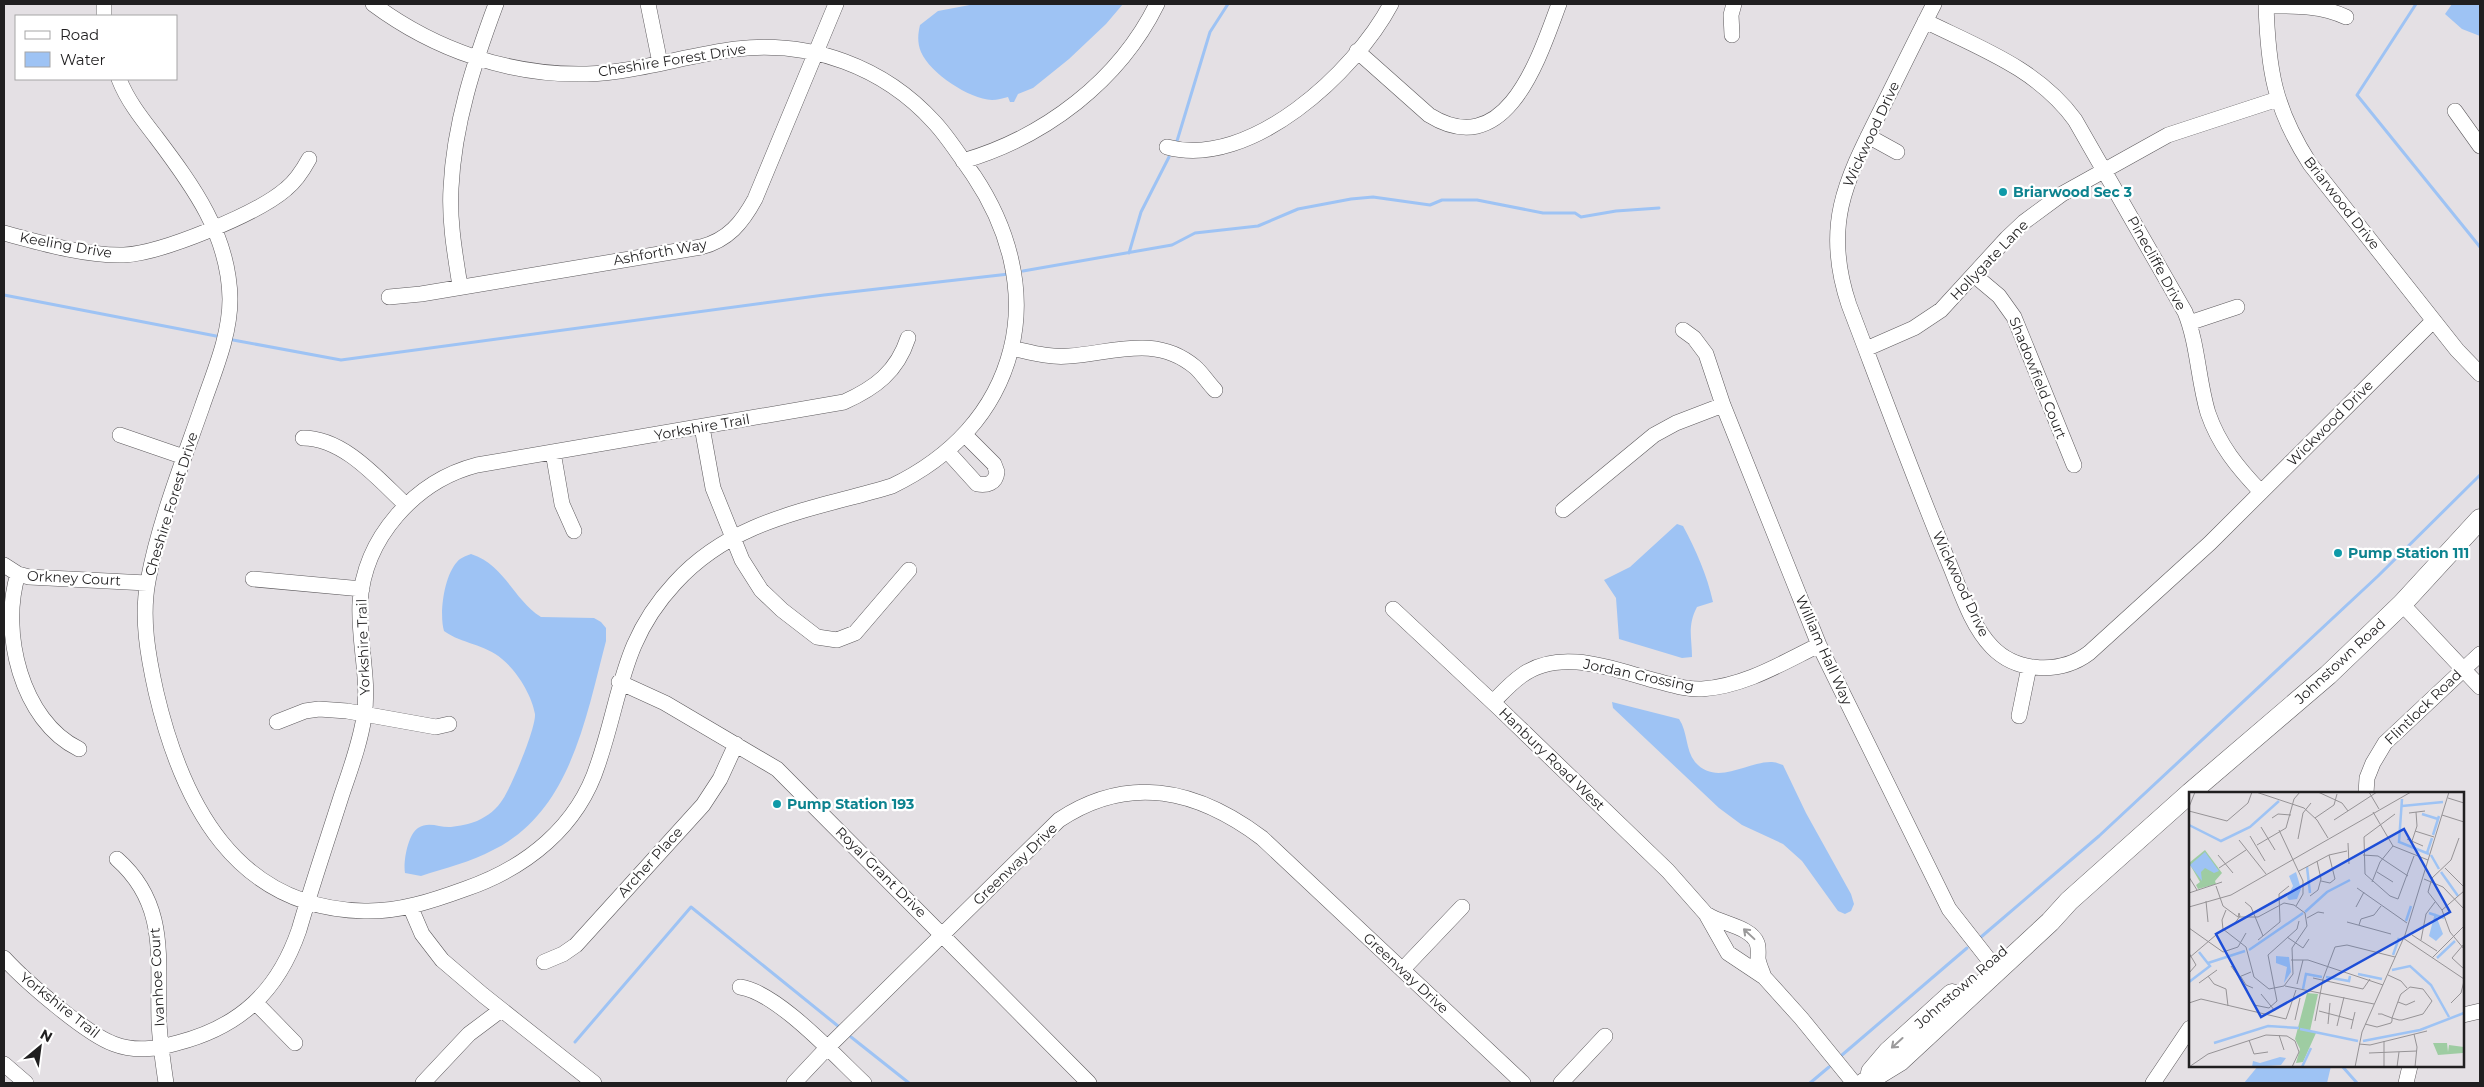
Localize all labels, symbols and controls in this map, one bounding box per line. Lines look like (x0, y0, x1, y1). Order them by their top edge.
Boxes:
legend (15, 15, 178, 80)
text: Road (60, 25, 99, 44)
street label: Cheshire Forest Drive (597, 39, 747, 81)
text: Water (60, 50, 106, 69)
street label: Wickwood Drive (1839, 78, 1903, 190)
street label: Briarwood Drive (2300, 153, 2384, 253)
place label: Briarwood Sec 3 (2013, 183, 2132, 201)
marker: Briarwood Sec 3 (1997, 186, 2009, 198)
street label: Pinecliffe Drive (2124, 213, 2190, 313)
street label: Hollygate Lane (1946, 216, 2032, 304)
street label: Keeling Drive (18, 228, 114, 262)
street label: Ashforth Way (612, 235, 709, 269)
street label: Shadowfield Court (2005, 314, 2071, 442)
street label: Wickwood Drive (2283, 376, 2377, 470)
street label: Yorkshire Trail (653, 410, 751, 444)
street label: Cheshire Forest Drive (141, 430, 201, 578)
street label: Wickwood Drive (1929, 528, 1993, 640)
place label: Pump Station 111 (2348, 544, 2469, 562)
marker: Pump Station 111 (2332, 547, 2344, 559)
street label: Orkney Court (27, 567, 122, 589)
street label: William Hall Way (1792, 592, 1856, 708)
street label: Yorkshire Trail (352, 598, 374, 696)
street label: Johnstown Road (2290, 614, 2389, 708)
street label: Jordan Crossing (1581, 654, 1696, 696)
street label: Flintlock Road (2381, 666, 2465, 748)
street label: Hanbury Road West (1495, 704, 1609, 815)
inset map (2189, 792, 2464, 1067)
place label: Pump Station 193 (787, 795, 914, 813)
marker: Pump Station 193 (771, 798, 783, 810)
street label: Greenway Drive (969, 819, 1061, 909)
street label: Archer Place (614, 823, 686, 901)
street label: Royal Grant Drive (832, 823, 930, 921)
street label: Ivanhoe Court (145, 927, 169, 1027)
one-way arrow (1742, 928, 1755, 940)
street label: Greenway Drive (1359, 929, 1453, 1017)
street label: Johnstown Road (1910, 942, 2011, 1033)
street label: Yorkshire Trail (16, 968, 104, 1042)
north arrow (15, 1022, 65, 1072)
text: N (37, 1025, 56, 1046)
one-way arrow (1891, 1037, 1904, 1049)

